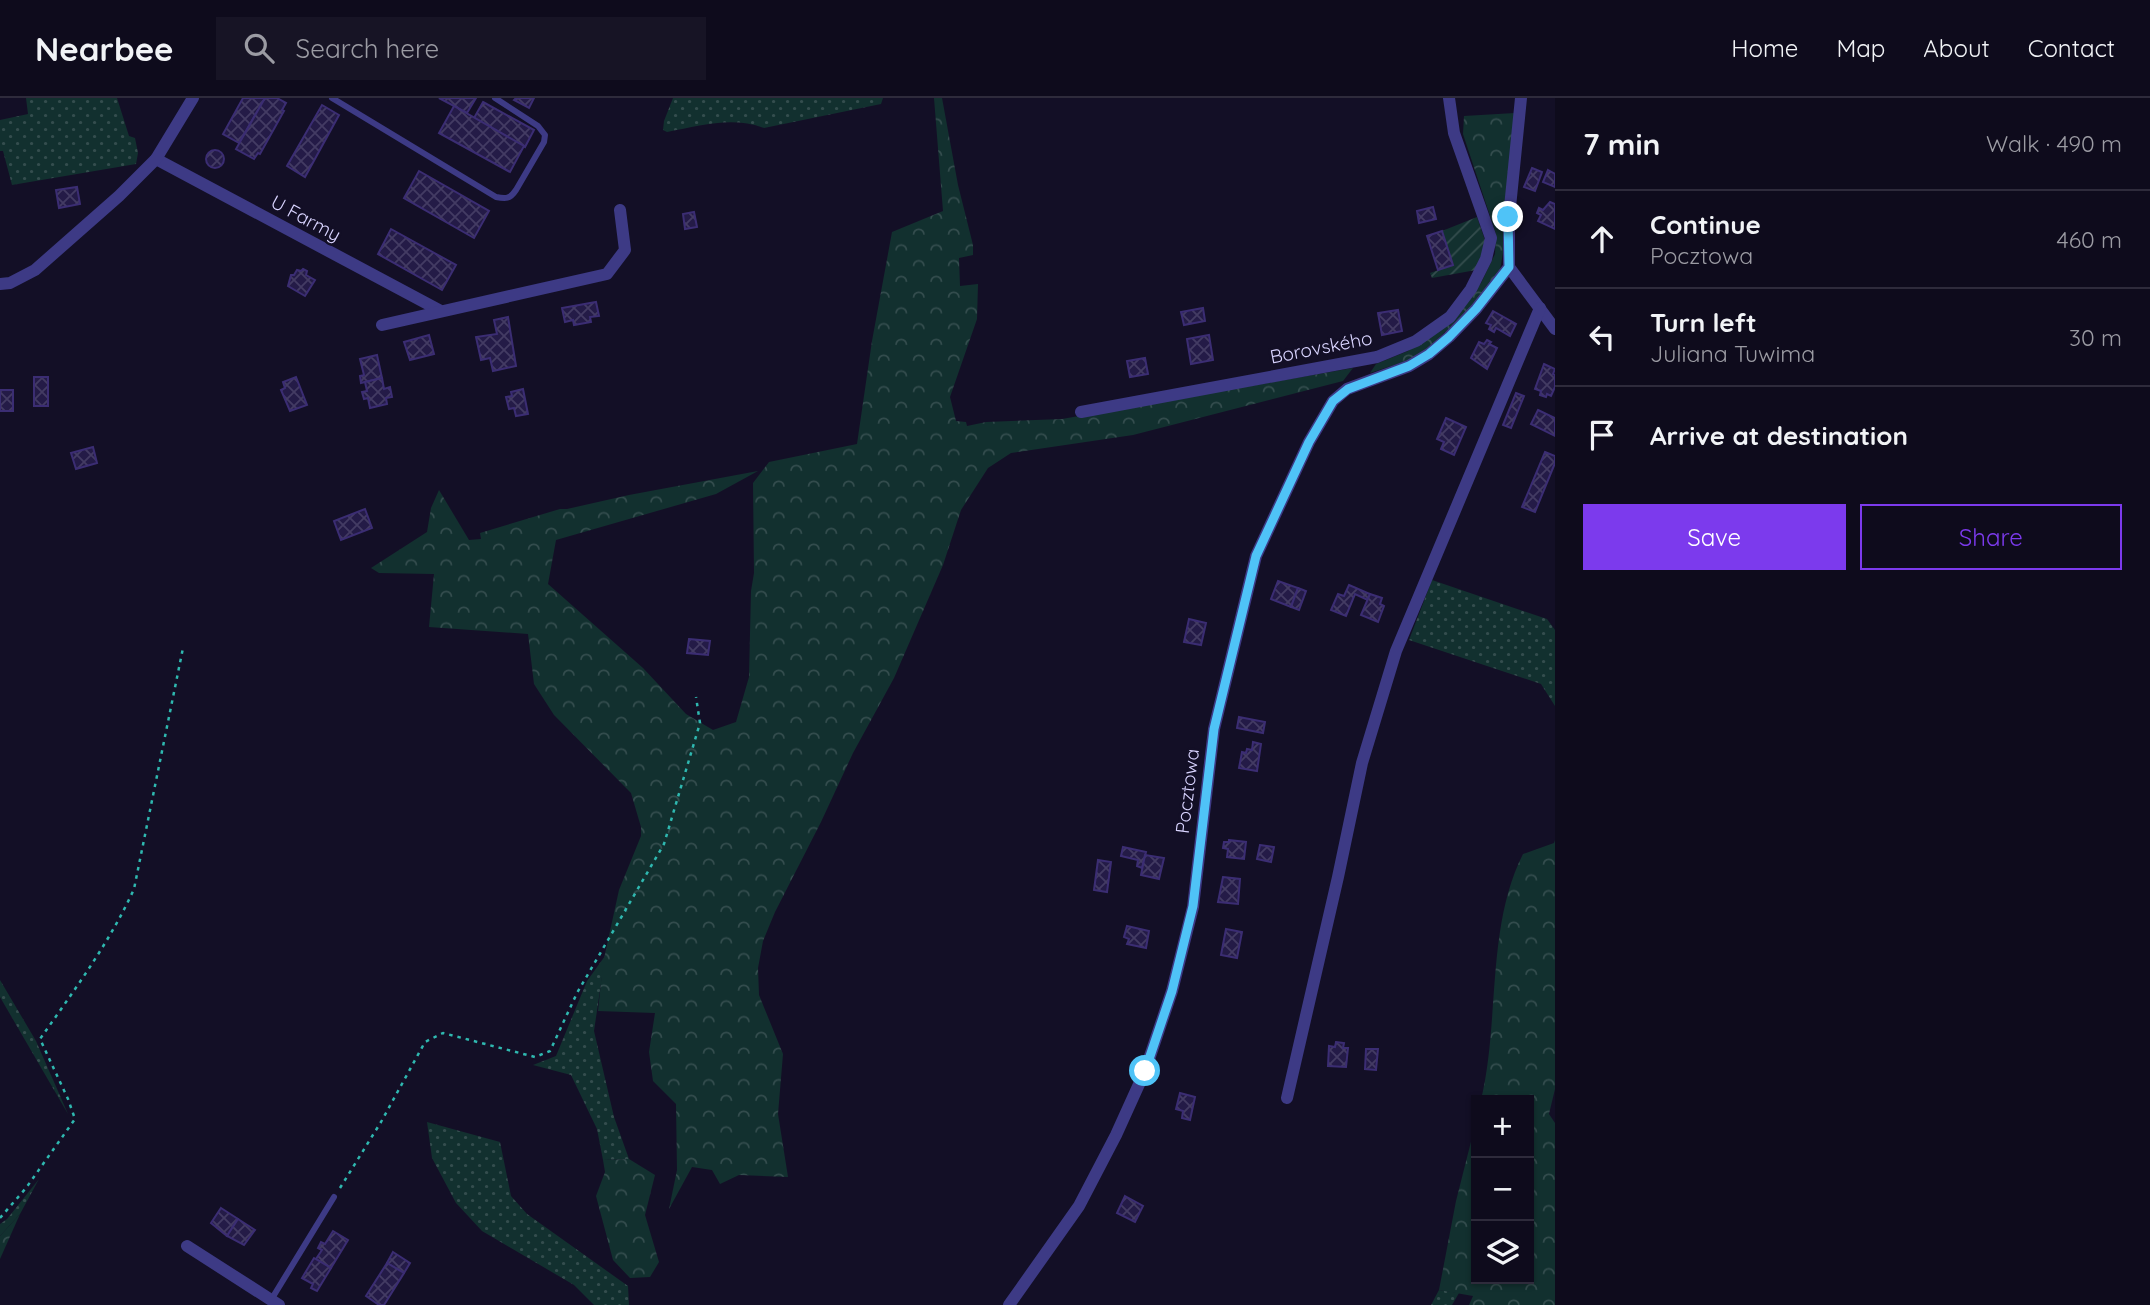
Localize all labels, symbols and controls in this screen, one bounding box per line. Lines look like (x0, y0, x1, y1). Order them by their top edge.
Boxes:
search box (216, 17, 706, 80)
text: Nearbee (35, 28, 174, 69)
icon: search (240, 29, 278, 67)
text: Search here (296, 32, 439, 65)
text: Home (1731, 33, 1798, 63)
text: Map (1836, 33, 1885, 63)
text: About (1923, 33, 1990, 63)
text: Contact (2028, 33, 2115, 63)
text: 7 min (1583, 125, 1661, 163)
text: Walk · 490 m (1986, 129, 2122, 158)
street label: U Farmy (267, 190, 345, 246)
route end (1492, 201, 1523, 232)
text: Continue (1650, 208, 1761, 241)
icon: ahead (1583, 220, 1621, 258)
text: 460 m (2057, 225, 2122, 254)
text: Pocztowa (1650, 241, 1753, 270)
text: Turn left (1650, 306, 1757, 339)
icon: left (1583, 318, 1621, 356)
text: 30 m (2069, 323, 2122, 352)
street label: Borovského (1268, 325, 1374, 369)
text: Juliana Tuwima (1650, 339, 1815, 368)
icon: arrive (1583, 416, 1621, 454)
text: Arrive at destination (1650, 419, 1908, 452)
button: Save (1583, 504, 1846, 570)
button: Share (1860, 504, 2122, 570)
street label: Pocztowa (1170, 747, 1204, 835)
route start (1129, 1055, 1160, 1086)
map controls (1471, 1095, 1534, 1284)
button: + (1471, 1095, 1534, 1158)
button: − (1471, 1158, 1534, 1221)
button: layers (1471, 1221, 1534, 1284)

